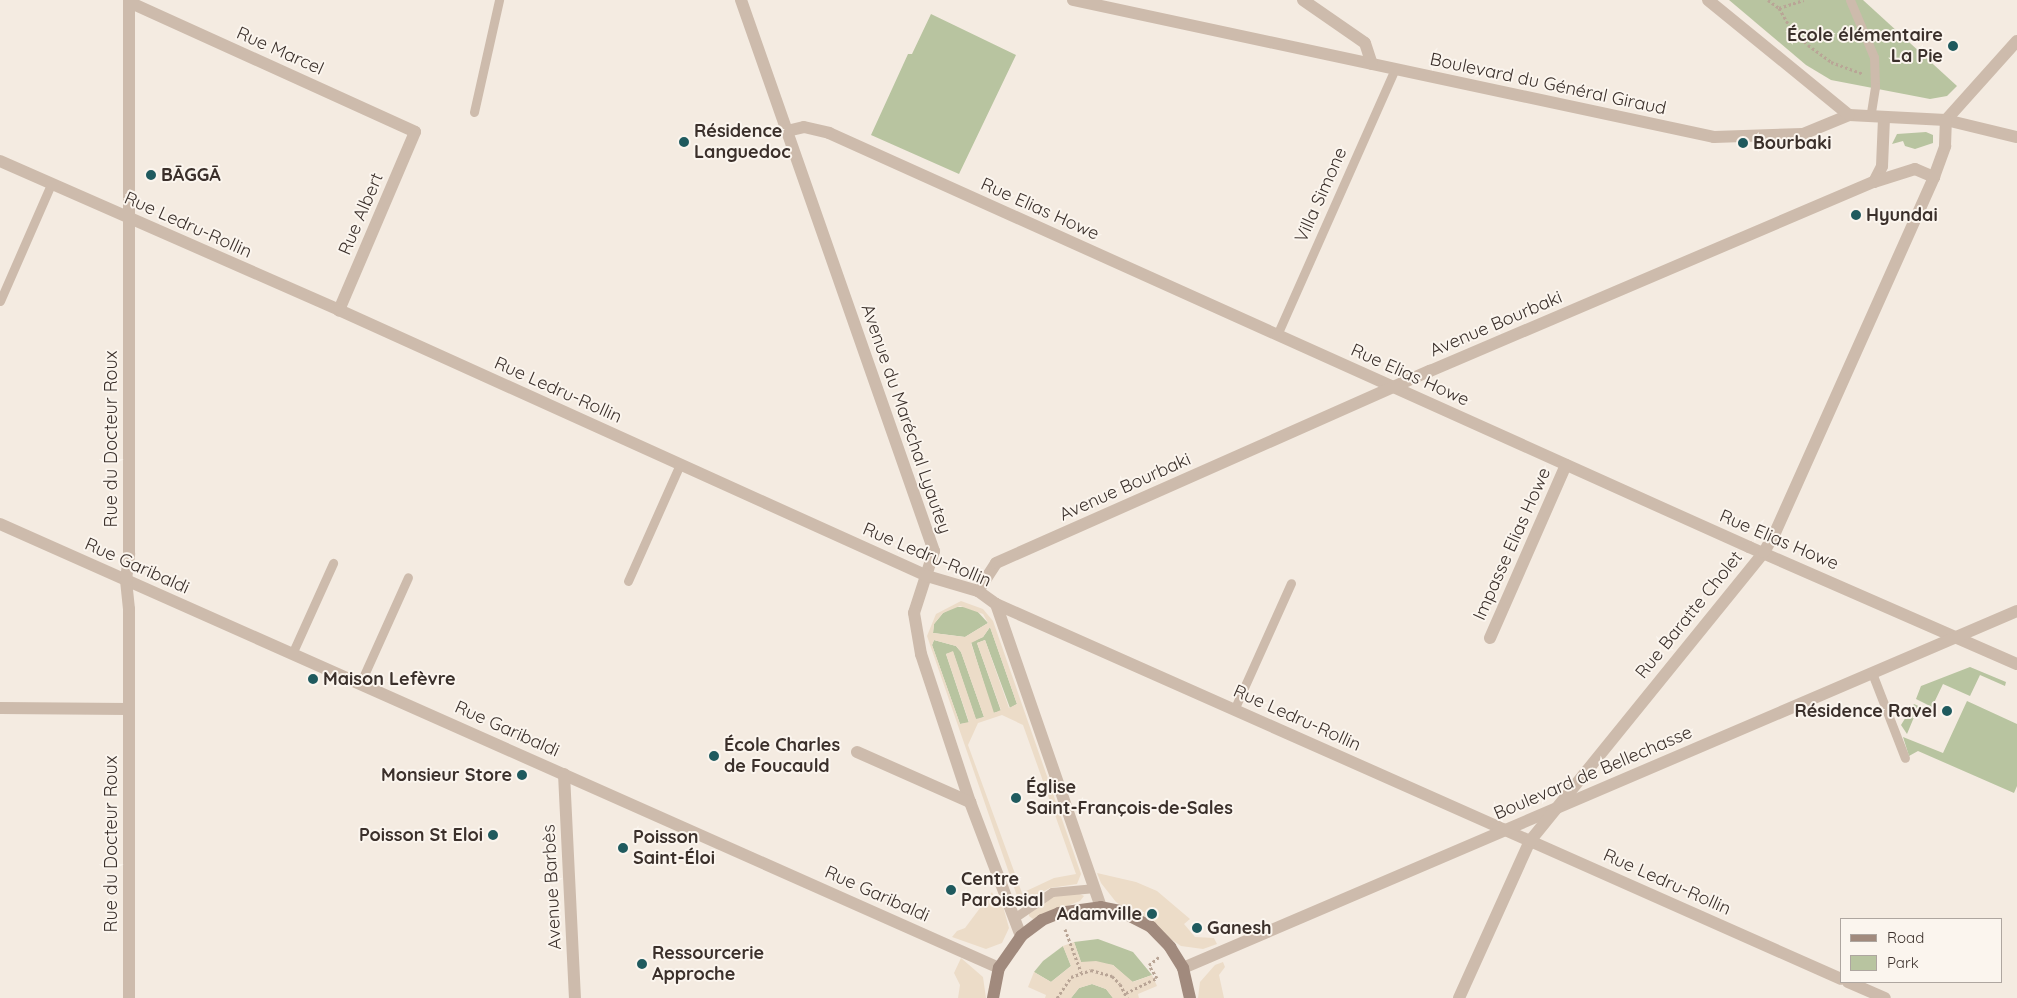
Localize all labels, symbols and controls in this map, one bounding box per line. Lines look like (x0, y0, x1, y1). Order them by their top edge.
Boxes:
street label: Rue Marcel (233, 22, 327, 80)
place label: École élémentaire La Pie (1787, 25, 1943, 68)
marker: École élémentaire La Pie (1947, 40, 1959, 52)
street label: Boulevard du Général Giraud (1428, 48, 1668, 120)
place label: Résidence Languedoc (694, 121, 791, 163)
place label: Bourbaki (1753, 132, 1831, 154)
marker: Résidence Languedoc (678, 136, 690, 148)
marker: Bourbaki (1737, 137, 1749, 149)
street label: Villa Simone (1290, 144, 1352, 246)
place label: BĀGGĀ (161, 164, 221, 186)
marker: BĀGGĀ (145, 169, 157, 181)
street label: Rue Albert (334, 170, 388, 258)
street label: Rue Elias Howe (977, 173, 1103, 245)
street label: Rue Ledru-Rollin (121, 187, 255, 263)
place label: Hyundai (1866, 204, 1938, 226)
marker: Hyundai (1850, 209, 1862, 221)
street label: Avenue Bourbaki (1427, 286, 1565, 362)
street label: Avenue du Maréchal Lyautey (856, 301, 956, 537)
street label: Rue Elias Howe (1347, 339, 1473, 411)
street label: Rue du Docteur Roux (100, 351, 122, 527)
street label: Rue Ledru-Rollin (491, 352, 625, 428)
street label: Avenue Bourbaki (1056, 448, 1194, 526)
street label: Impasse Elias Howe (1469, 464, 1555, 624)
street label: Rue Elias Howe (1716, 505, 1842, 575)
street label: Rue Ledru-Rollin (860, 518, 994, 592)
street label: Rue Garibaldi (81, 533, 193, 599)
street label: Rue Baratte Cholet (1631, 547, 1747, 683)
place label: Maison Lefèvre (323, 668, 456, 690)
marker: Maison Lefèvre (307, 673, 319, 685)
street label: Rue Ledru-Rollin (1230, 680, 1364, 756)
street label: Rue Garibaldi (451, 696, 563, 762)
place label: Résidence Ravel (1794, 700, 1937, 722)
marker: Résidence Ravel (1941, 705, 1953, 717)
street label: Boulevard de Bellechasse (1491, 721, 1695, 825)
place label: École Charles de Foucauld (724, 735, 840, 778)
marker: École Charles de Foucauld (708, 750, 720, 762)
street label: Rue du Docteur Roux (100, 756, 122, 932)
place label: Monsieur Store (381, 764, 512, 786)
marker: Monsieur Store (516, 769, 528, 781)
place label: Église Saint-François-de-Sales (1026, 777, 1233, 820)
marker: Église Saint-François-de-Sales (1010, 792, 1022, 804)
place label: Poisson St Eloi (359, 824, 483, 846)
street label: Avenue Barbès (538, 824, 566, 950)
place label: Poisson Saint-Éloi (633, 827, 715, 870)
marker: Poisson St Eloi (487, 829, 499, 841)
marker: Poisson Saint-Éloi (617, 842, 629, 854)
street label: Rue Ledru-Rollin (1600, 844, 1734, 920)
street label: Rue Garibaldi (821, 861, 933, 927)
place label: Centre Paroissial (961, 869, 1044, 912)
marker: Centre Paroissial (945, 884, 957, 896)
place label: Adamville (1057, 903, 1142, 925)
marker: Adamville (1146, 908, 1158, 920)
place label: Ganesh (1207, 917, 1272, 939)
legend (1840, 918, 2002, 983)
marker: Ganesh (1191, 922, 1203, 934)
text: Road (1887, 928, 1924, 947)
place label: Ressourcerie Approche (652, 943, 764, 986)
text: Park (1887, 953, 1919, 972)
marker: Ressourcerie Approche (636, 958, 648, 970)

